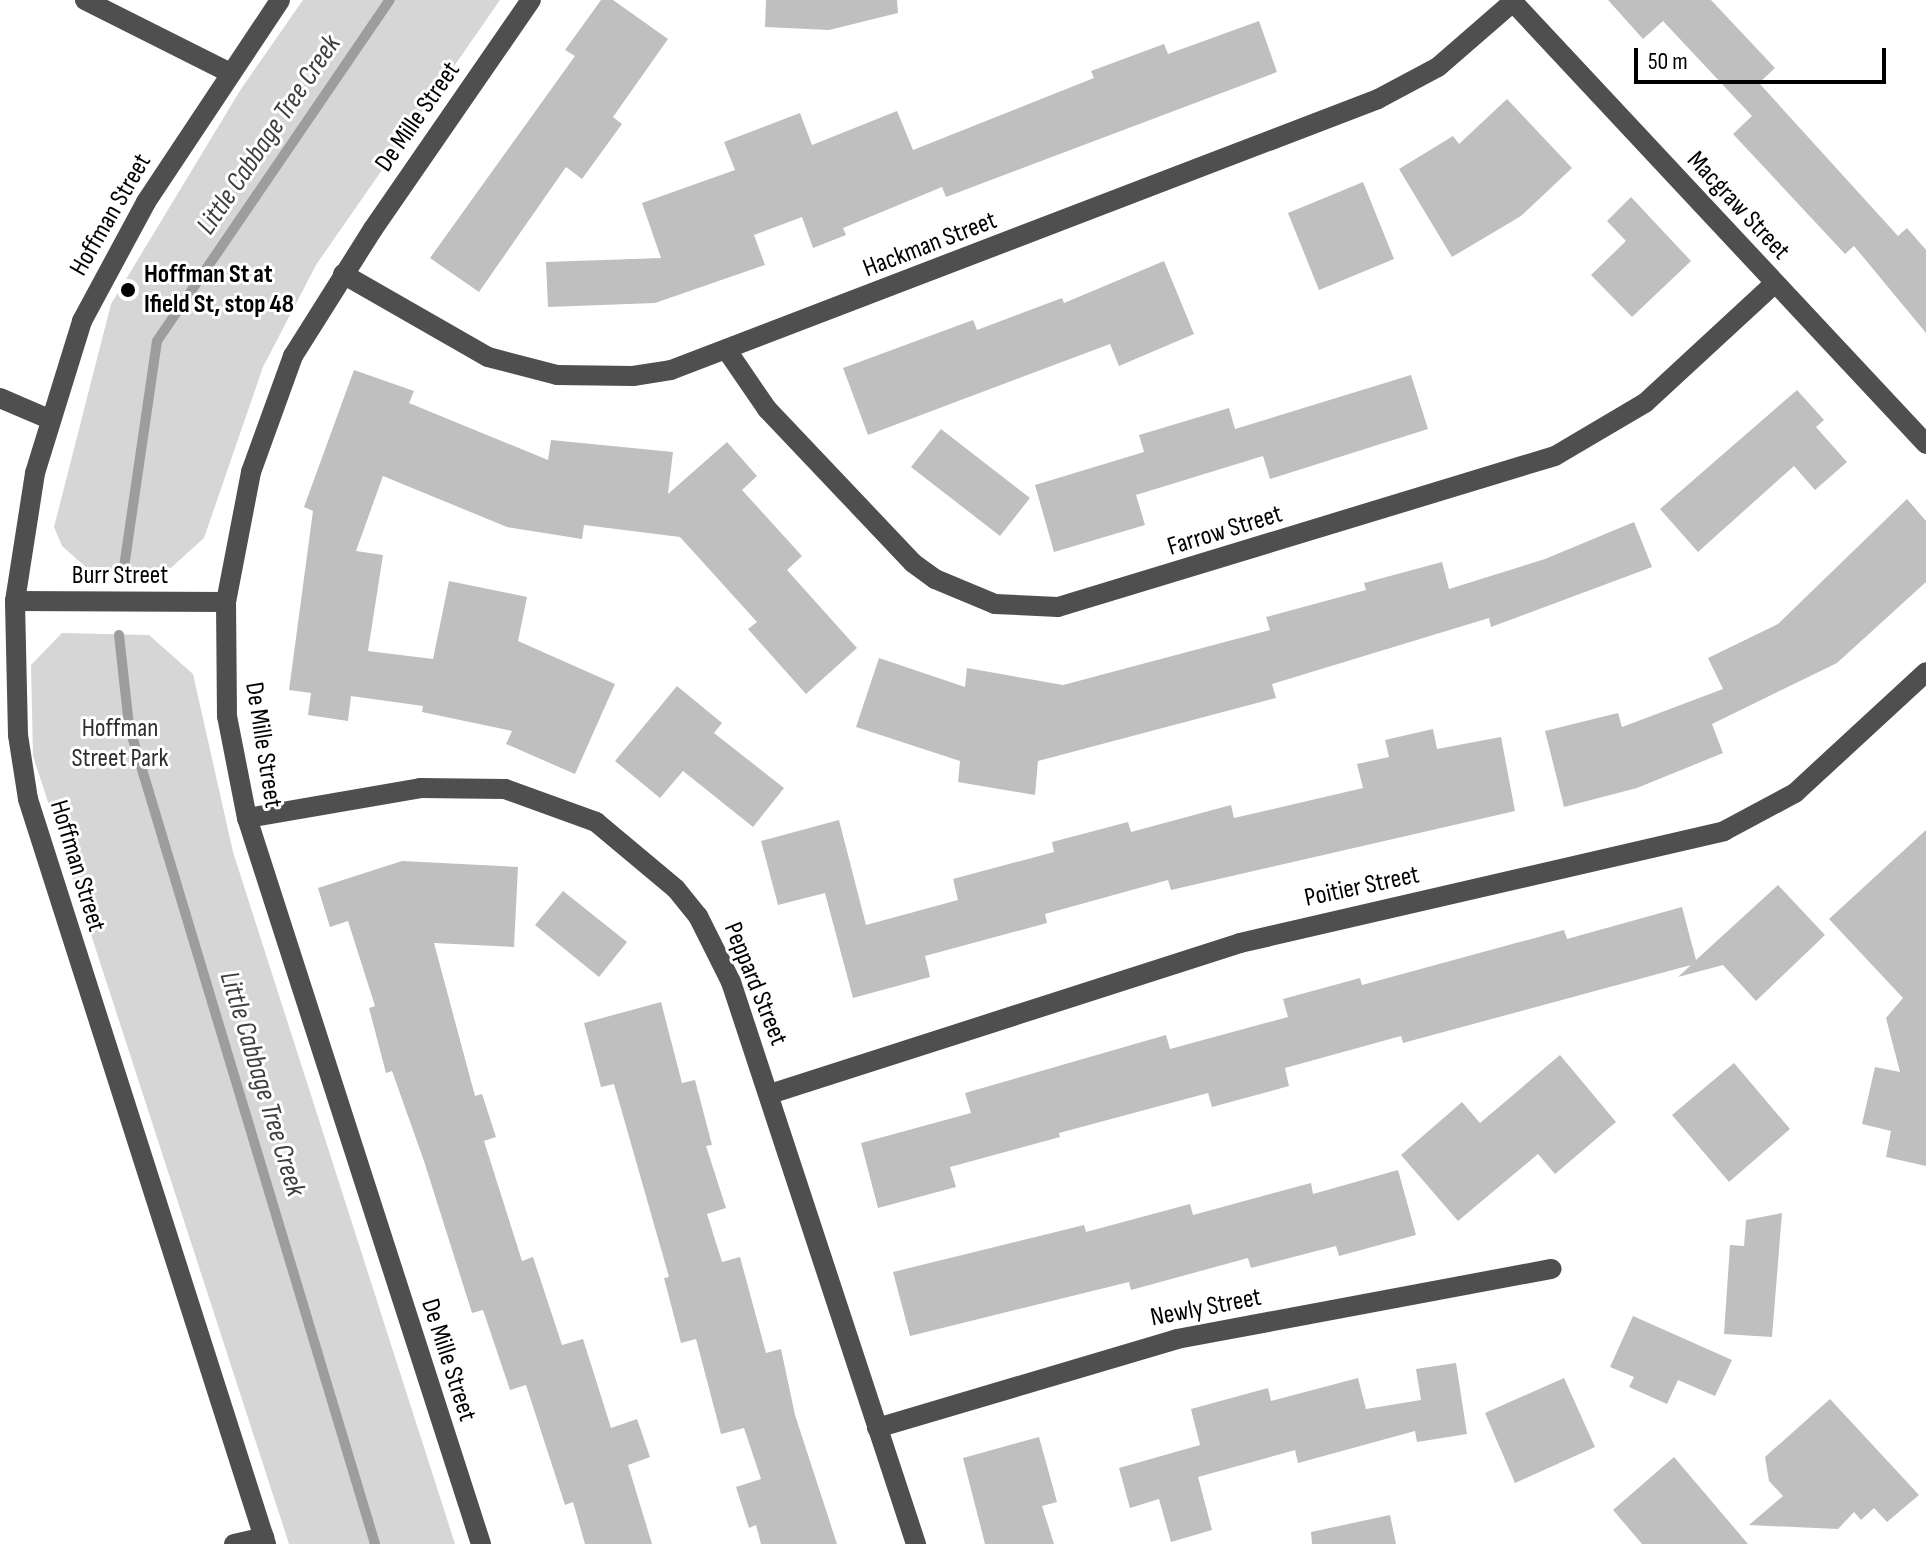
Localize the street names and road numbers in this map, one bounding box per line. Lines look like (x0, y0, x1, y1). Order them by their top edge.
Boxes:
street label: De Mille Street (369, 56, 467, 178)
street label: Macgraw Street (1680, 145, 1796, 267)
street label: Hoffman Street (64, 148, 158, 282)
street label: Hackman Street (859, 205, 1001, 285)
street label: Farrow Street (1164, 499, 1286, 563)
street label: Burr Street (72, 560, 168, 592)
street label: De Mille Street (238, 680, 288, 810)
street label: Hoffman Street (42, 797, 112, 935)
street label: Poitier Street (1302, 860, 1422, 914)
street label: Peppard Street (716, 918, 794, 1050)
street label: Newly Street (1148, 1282, 1264, 1334)
street label: De Mille Street (414, 1295, 482, 1425)

